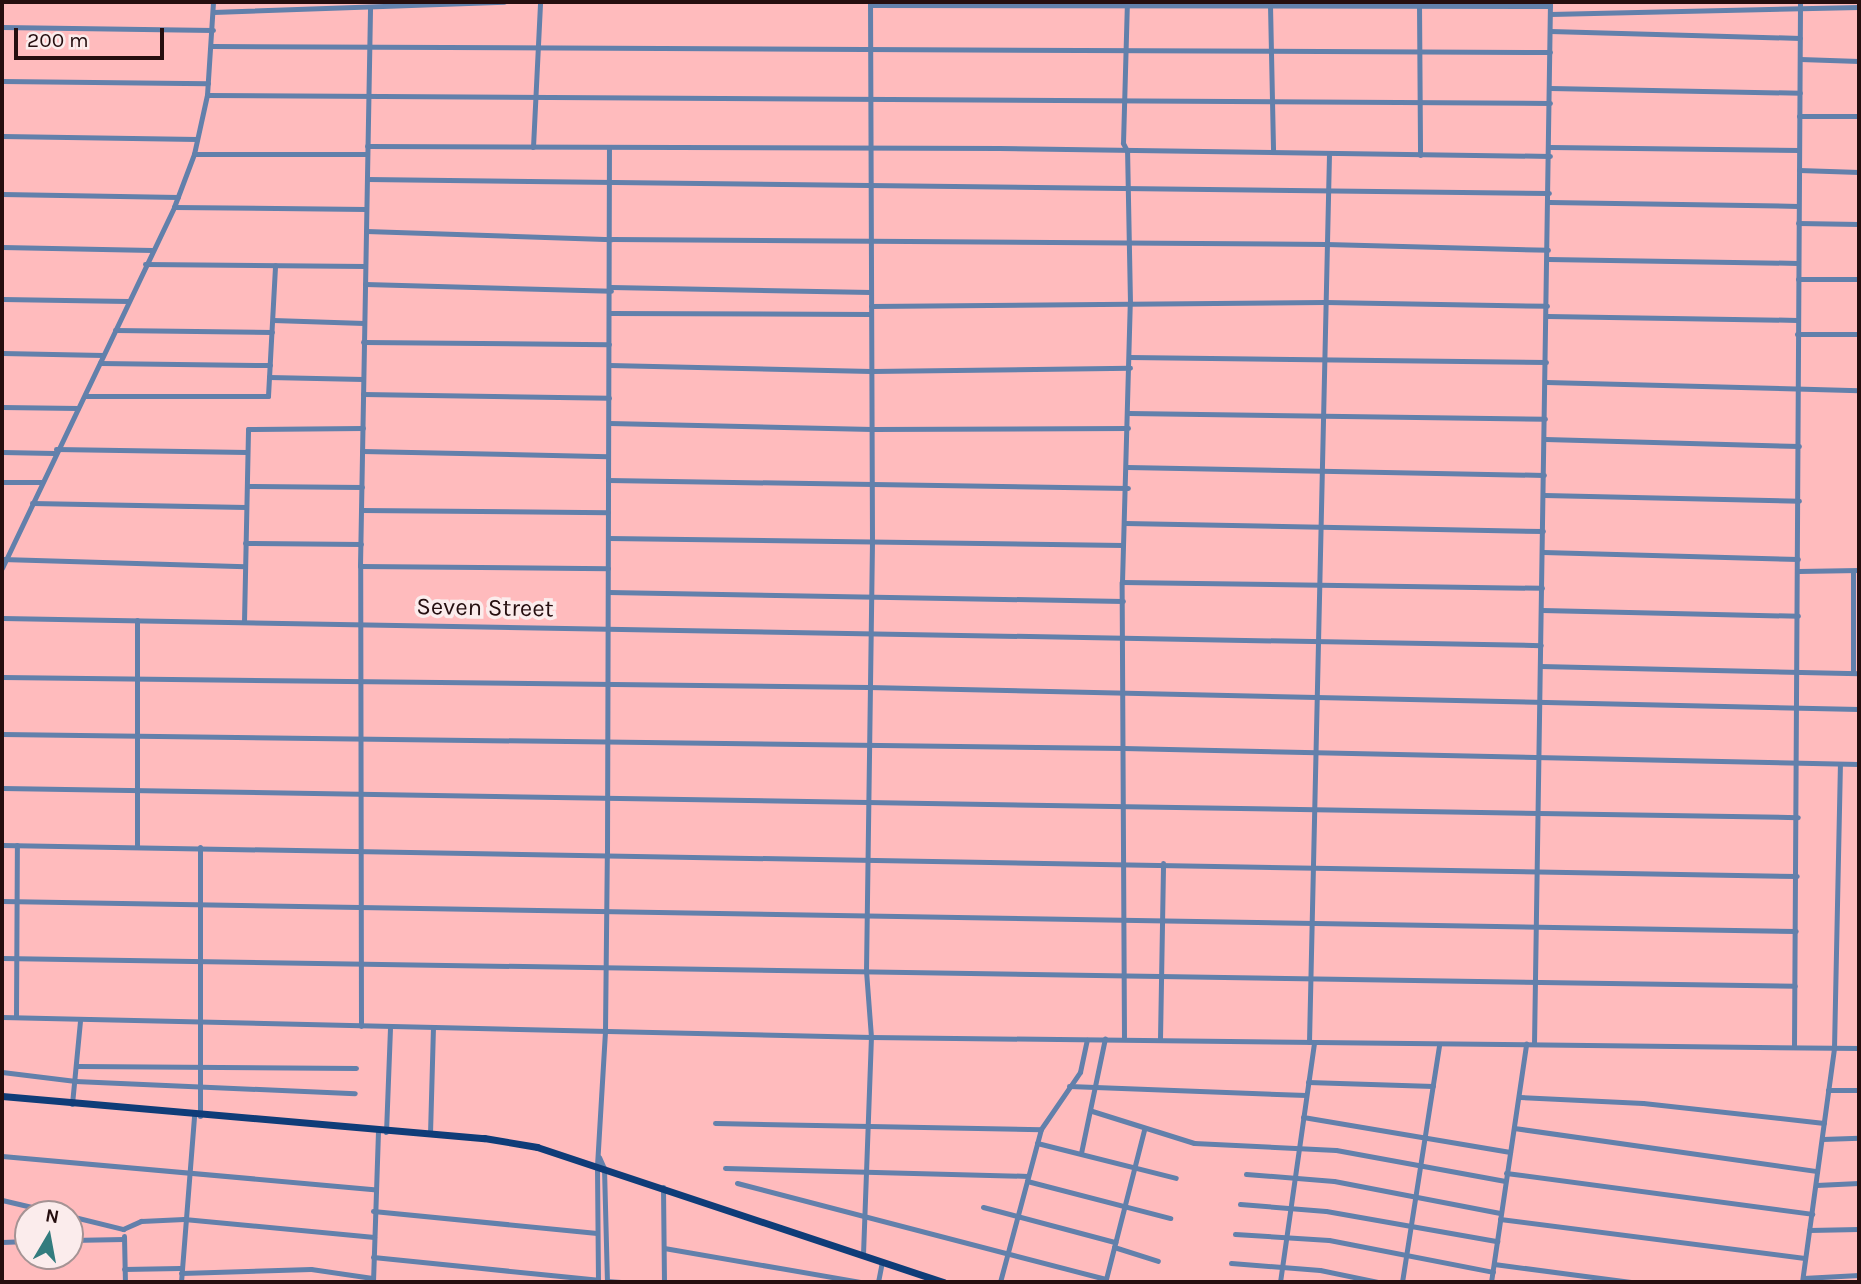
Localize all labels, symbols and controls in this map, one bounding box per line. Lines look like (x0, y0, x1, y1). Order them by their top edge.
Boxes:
scale bar (18, 14, 168, 58)
text: 200 m (27, 28, 89, 52)
street label: Seven Street (416, 592, 554, 624)
north arrow (14, 1200, 84, 1270)
text: N (44, 1204, 61, 1228)

